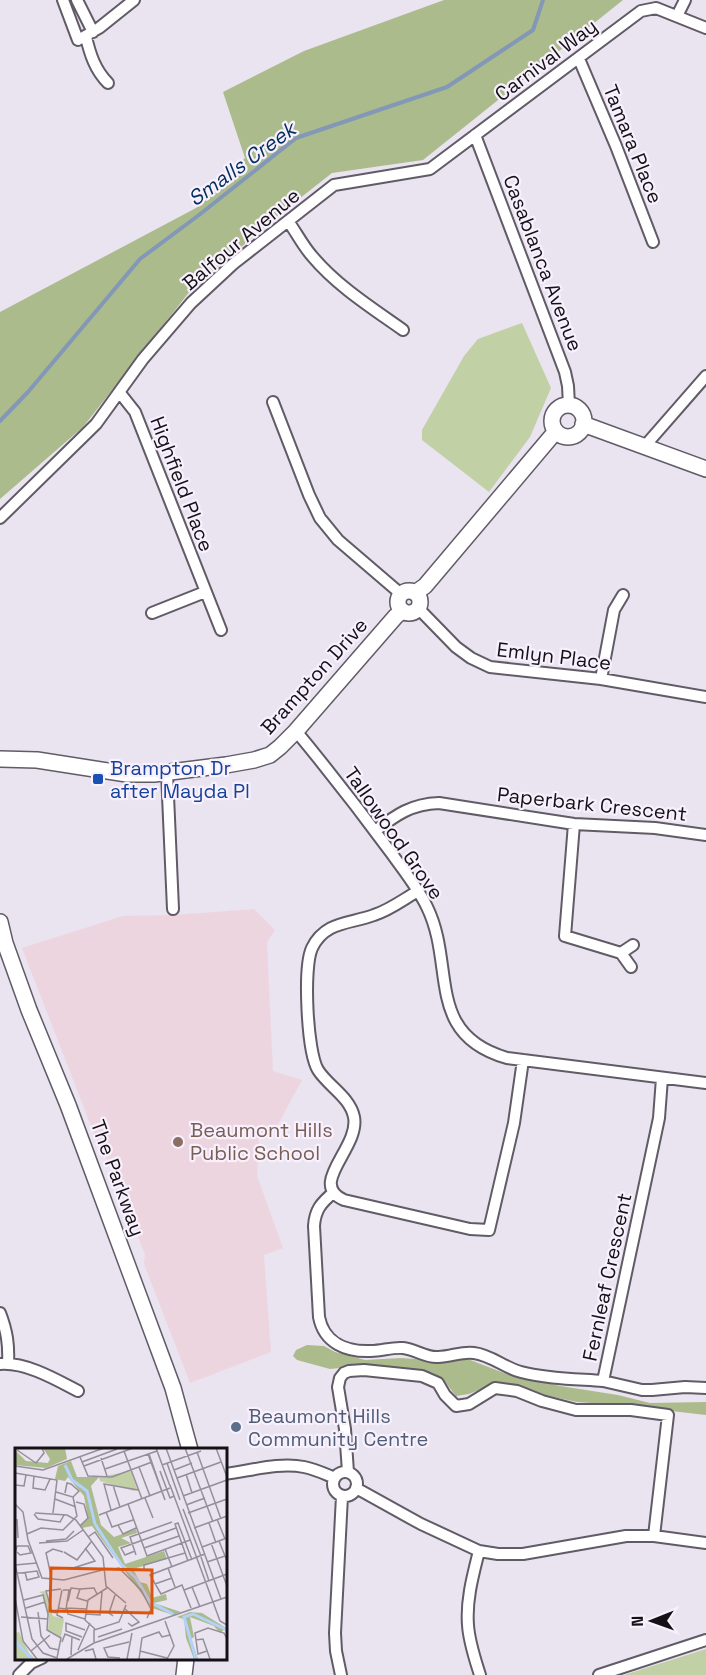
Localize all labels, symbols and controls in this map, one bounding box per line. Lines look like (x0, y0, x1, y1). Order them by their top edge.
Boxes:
street label: Carnival Way (490, 13, 602, 107)
street label: Tamara Place (597, 81, 669, 207)
water label: Smalls Creek (182, 114, 303, 212)
street label: Casablanca Avenue (497, 171, 589, 355)
street label: Balfour Avenue (177, 182, 305, 296)
street label: Highfield Place (144, 413, 220, 555)
street label: Brampton Drive (255, 612, 373, 740)
street label: Emlyn Place (495, 636, 613, 676)
place label: Brampton Dr after Mayda Pl (110, 755, 250, 804)
street label: Tallowood Grove (338, 761, 450, 905)
marker: Brampton Dr after Mayda Pl (91, 772, 105, 786)
street label: Paperbark Crescent (496, 781, 688, 827)
street label: The Parkway (85, 1116, 151, 1240)
place label: Beaumont Hills Public School (190, 1117, 333, 1166)
marker: Beaumont Hills Public School (171, 1135, 185, 1149)
street label: Fernleaf Crescent (576, 1191, 638, 1363)
place label: Beaumont Hills Community Centre (248, 1403, 428, 1452)
marker: Beaumont Hills Community Centre (229, 1420, 243, 1434)
inset map (15, 1448, 226, 1660)
north arrow (622, 1591, 682, 1651)
text: N (627, 1616, 648, 1627)

